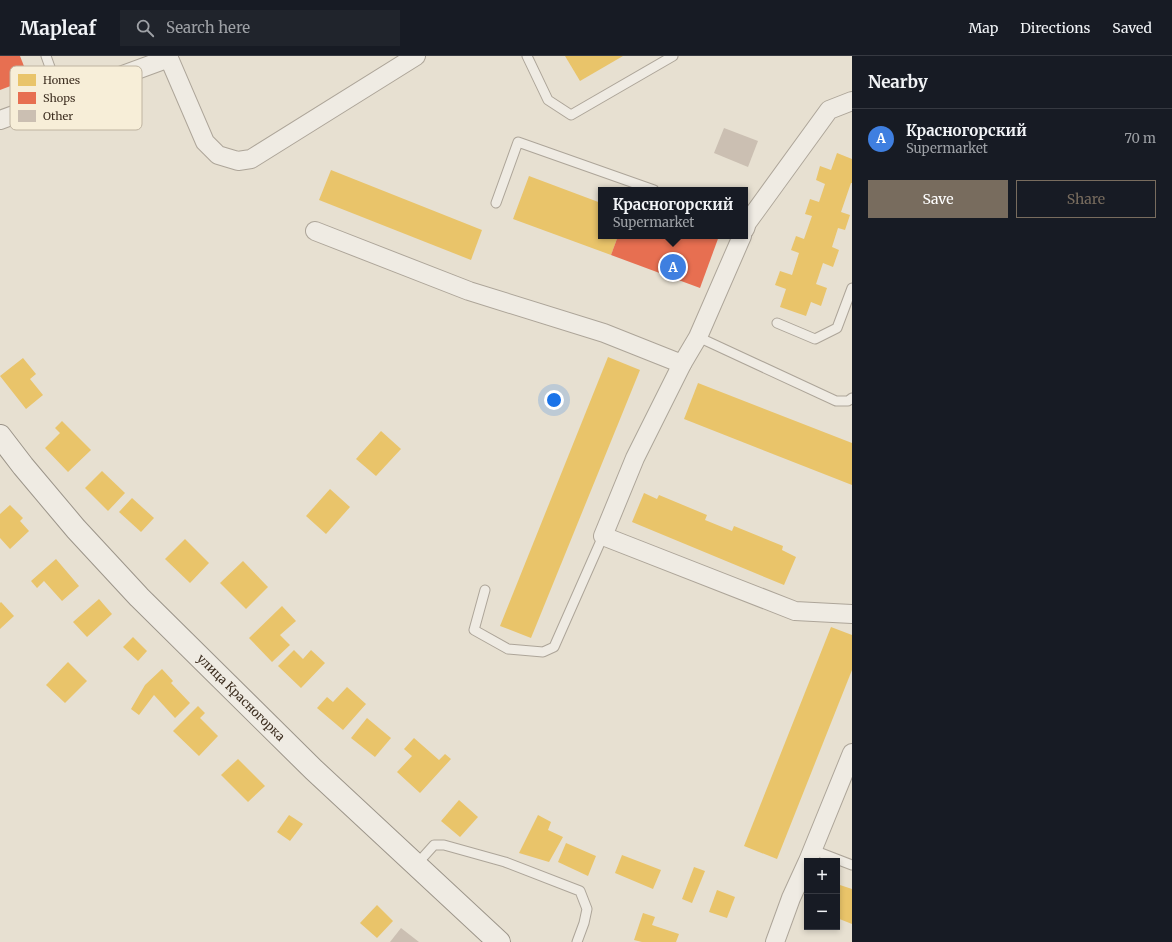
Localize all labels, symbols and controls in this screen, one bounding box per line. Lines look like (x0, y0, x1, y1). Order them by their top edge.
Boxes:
search box (120, 10, 400, 46)
text: Mapleaf (20, 16, 96, 40)
icon: search (134, 17, 156, 39)
text: Search here (166, 18, 250, 37)
text: Map (968, 19, 998, 37)
text: Directions (1020, 19, 1090, 37)
text: Saved (1112, 19, 1152, 37)
legend (10, 66, 142, 130)
text: Nearby (868, 71, 928, 93)
text: Homes (43, 73, 80, 87)
text: Shops (43, 91, 75, 105)
text: Other (43, 109, 73, 123)
text: Красногорский (906, 121, 1027, 140)
text: A (876, 130, 886, 147)
text: 70 m (1125, 130, 1156, 147)
text: Supermarket (906, 140, 988, 157)
button: Save (868, 180, 1008, 218)
button: Share (1016, 180, 1156, 218)
popup (598, 187, 748, 239)
text: Красногорский (613, 195, 733, 214)
text: Supermarket (613, 214, 694, 231)
pin: A (660, 252, 686, 282)
your location (544, 390, 564, 410)
street label: улица Красногорка (194, 651, 289, 744)
map controls (804, 858, 840, 930)
button: + (804, 858, 840, 894)
button: − (804, 894, 840, 930)

